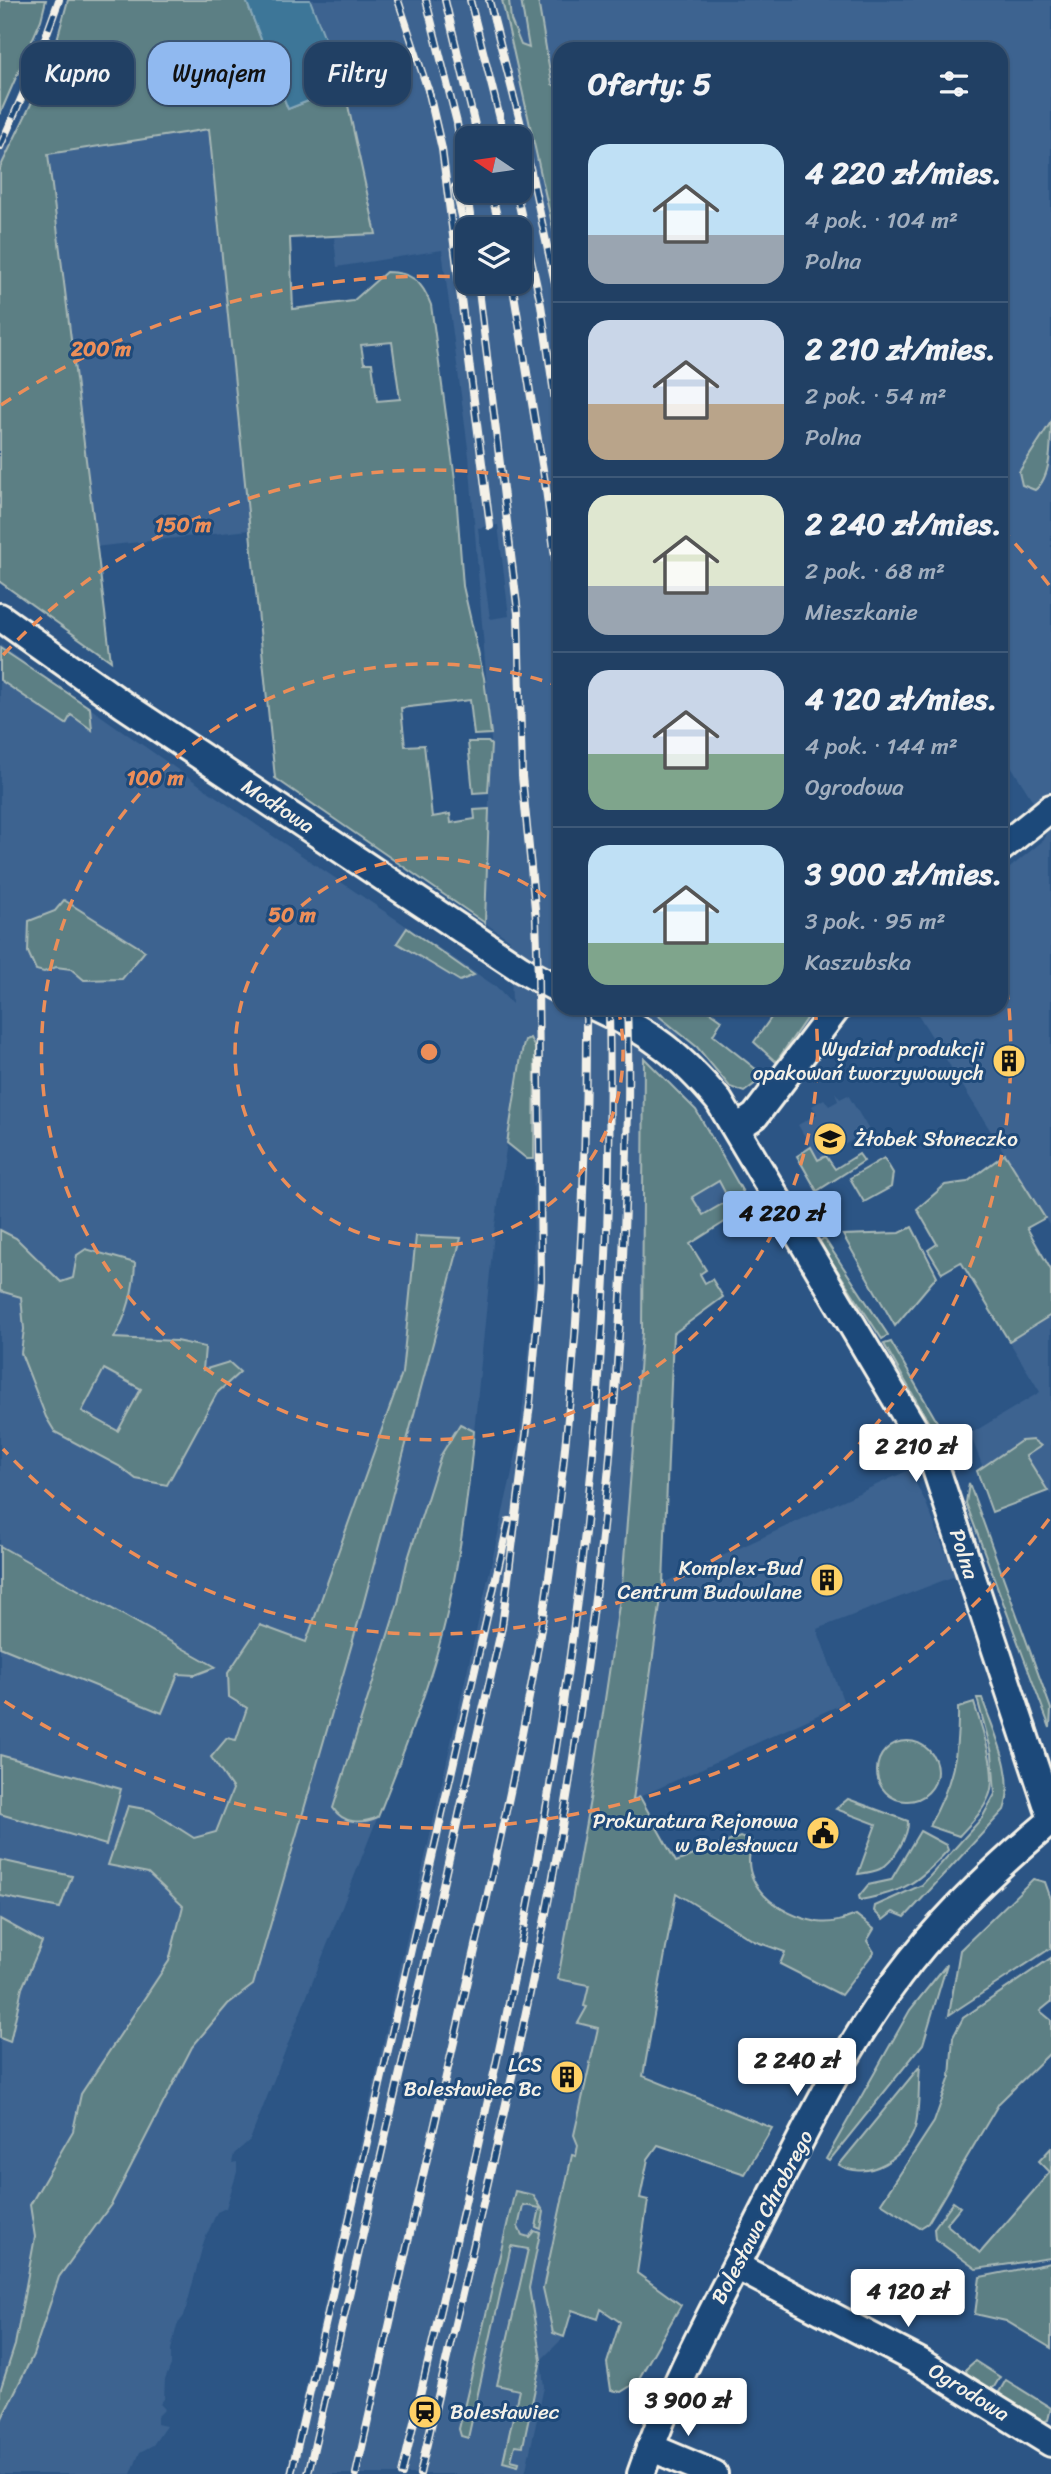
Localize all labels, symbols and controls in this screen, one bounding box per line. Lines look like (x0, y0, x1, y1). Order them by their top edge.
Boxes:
chip: Kupno (21, 42, 134, 105)
chip: Wynajem (148, 42, 290, 105)
chip: Filtry (304, 42, 411, 105)
text: Oferty: 5 (588, 57, 711, 111)
icon: filters (935, 65, 973, 103)
north arrow (455, 126, 532, 203)
map controls (455, 126, 532, 294)
text: 4 220 zł/mies. (805, 146, 1001, 200)
icon: home (644, 172, 728, 256)
text: 4 pok. · 104 m² (805, 200, 958, 241)
button: layers (455, 217, 532, 294)
text: Polna (805, 241, 861, 282)
text: 2 210 zł/mies. (805, 322, 996, 376)
text: 200 m (70, 330, 132, 368)
icon: home (644, 348, 728, 432)
text: 2 pok. · 54 m² (805, 376, 946, 417)
text: Polna (805, 417, 861, 458)
text: 2 240 zł/mies. (805, 497, 1001, 551)
text: 150 m (155, 506, 212, 544)
icon: home (644, 523, 728, 607)
text: 2 pok. · 68 m² (805, 551, 945, 592)
text: Mieszkanie (805, 592, 918, 633)
text: 4 120 zł/mies. (805, 672, 997, 726)
icon: home (644, 698, 728, 782)
text: 4 pok. · 144 m² (805, 726, 958, 767)
text: 100 m (126, 759, 184, 797)
text: Ogrodowa (805, 767, 904, 808)
street label: Modłowa (233, 768, 323, 844)
text: 3 900 zł/mies. (805, 847, 1002, 901)
icon: home (644, 873, 728, 957)
text: 50 m (268, 896, 317, 934)
text: 3 pok. · 95 m² (805, 901, 946, 942)
text: Kaszubska (805, 942, 911, 983)
place label: Wydział produkcji opakowań tworzywowych (753, 1030, 985, 1092)
centre of rings (417, 1040, 441, 1064)
building icon: Wydział produkcji opakowań tworzywowych (990, 1042, 1028, 1080)
school or university icon: Żłobek Słoneczko (811, 1120, 849, 1158)
place label: Żłobek Słoneczko (854, 1120, 1018, 1158)
pin: 4 220 zł (710, 1192, 854, 1251)
text: 4 220 zł (739, 1193, 825, 1234)
pin: 2 210 zł (844, 1424, 988, 1484)
text: 2 210 zł (875, 1426, 957, 1467)
street label: Polna (938, 1524, 990, 1585)
place label: Komplex-Bud Centrum Budowlane (617, 1549, 804, 1611)
building icon: Komplex-Bud Centrum Budowlane (808, 1561, 846, 1599)
place label: Prokuratura Rejonowa w Bolesławcu (593, 1802, 799, 1864)
public building icon: Prokuratura Rejonowa w Bolesławcu (804, 1814, 842, 1852)
pin: 2 240 zł (725, 2038, 869, 2098)
text: 2 240 zł (754, 2040, 840, 2081)
place label: LCS Bolesławiec Bc (403, 2046, 542, 2108)
building icon: LCS Bolesławiec Bc (548, 2058, 586, 2096)
street label: Bolesława Chrobrego (700, 2123, 824, 2311)
pin: 4 120 zł (836, 2270, 980, 2329)
text: 4 120 zł (867, 2271, 949, 2312)
street label: Ogrodowa (921, 2352, 1018, 2432)
pin: 3 900 zł (616, 2378, 760, 2438)
text: 3 900 zł (645, 2380, 731, 2421)
station icon: Bolesławiec (406, 2393, 444, 2431)
place label: Bolesławiec (450, 2393, 560, 2431)

